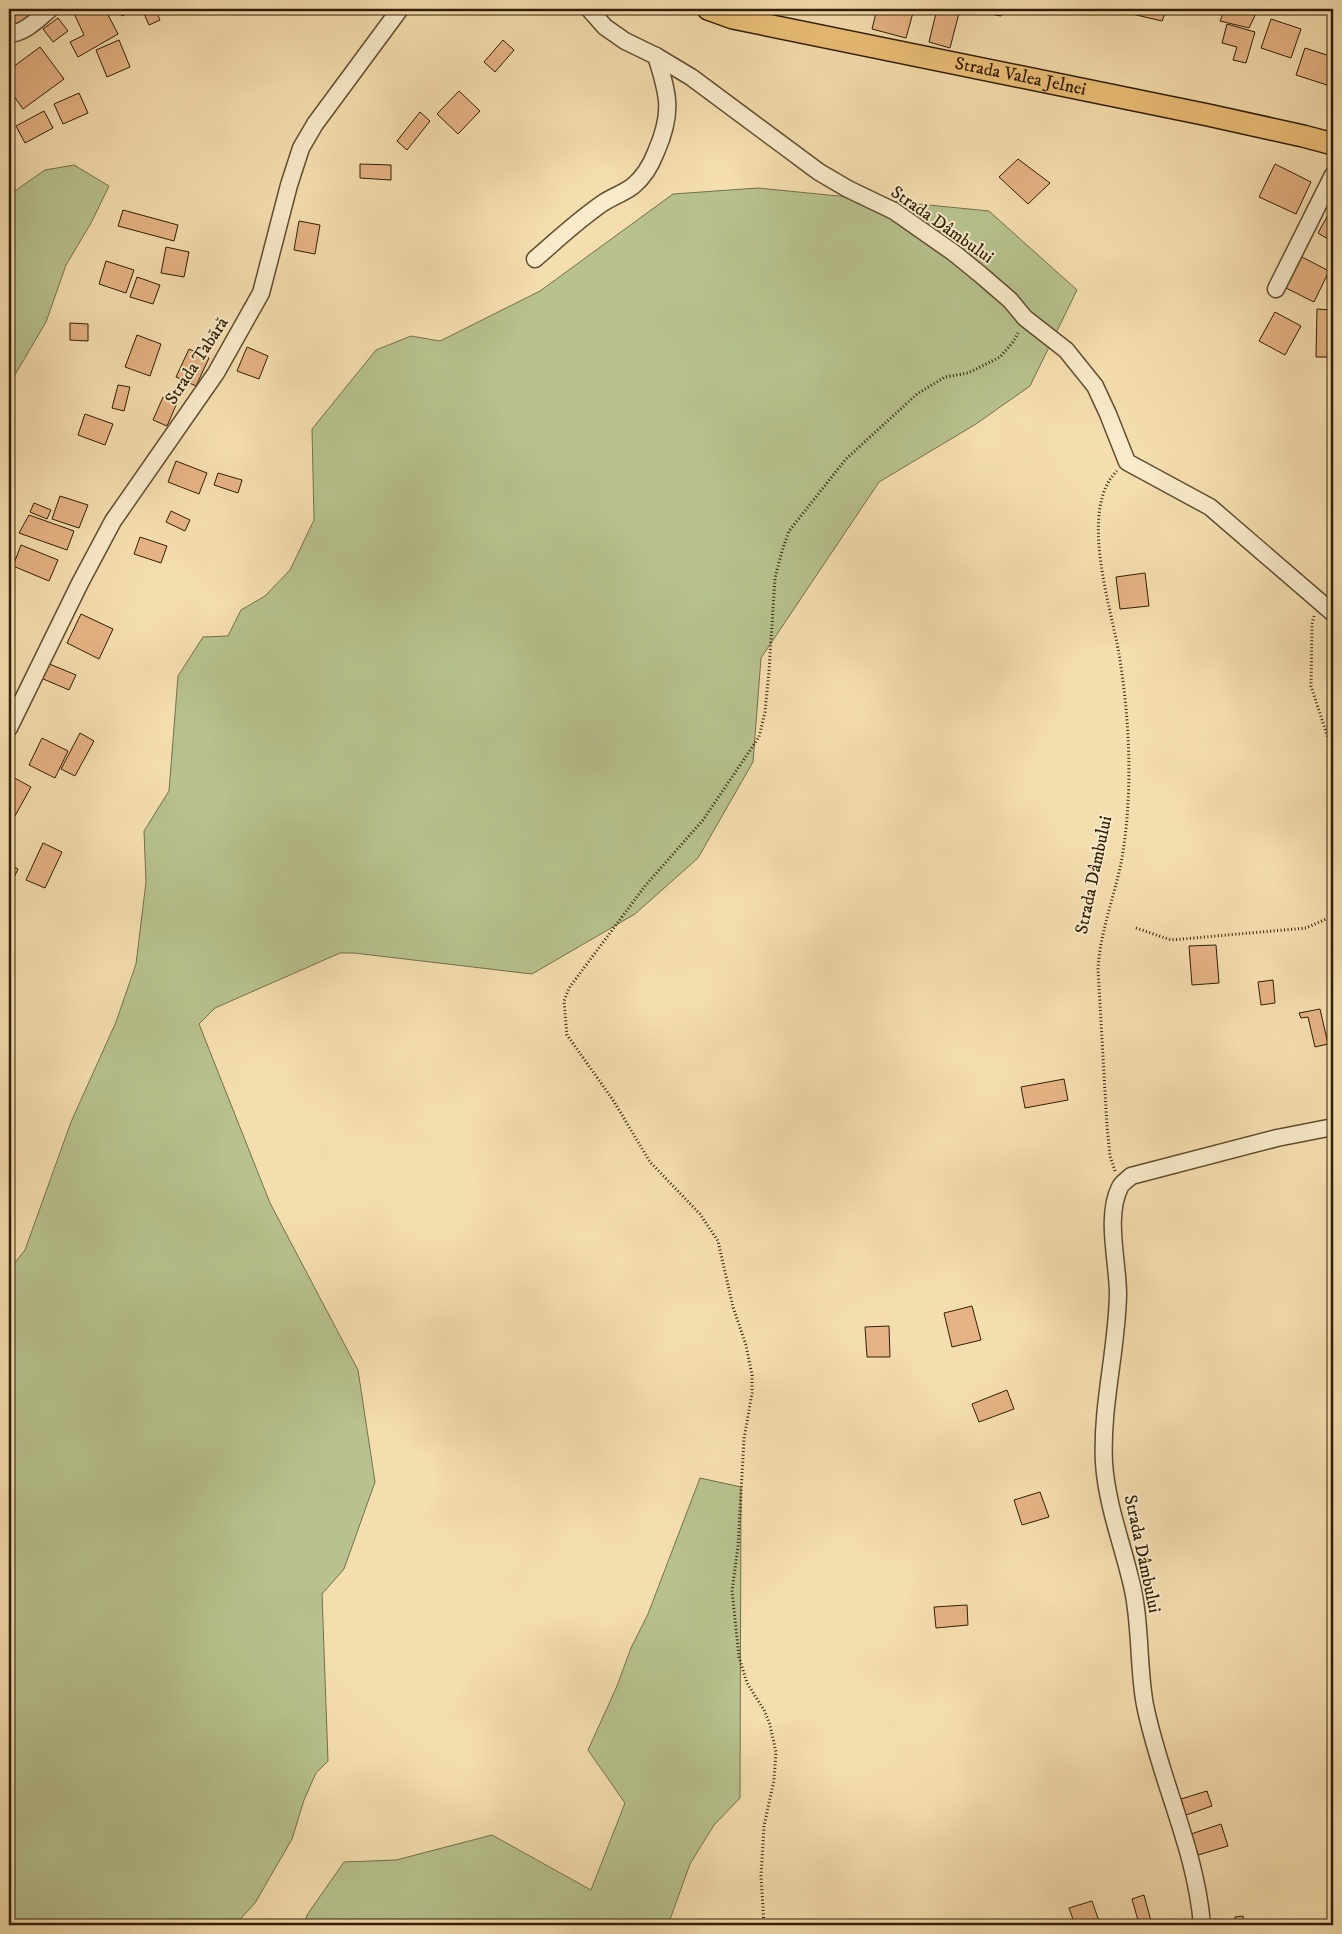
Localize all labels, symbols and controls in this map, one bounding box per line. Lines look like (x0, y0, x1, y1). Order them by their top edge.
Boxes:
street label: Strada Valea Jelnei (953, 53, 1088, 101)
street label: Strada Dâmbului (886, 181, 998, 269)
street label: Strada Tabără (161, 313, 234, 409)
street label: Strada Dâmbului (1071, 814, 1117, 936)
street label: Strada Dâmbului (1119, 1493, 1165, 1615)

